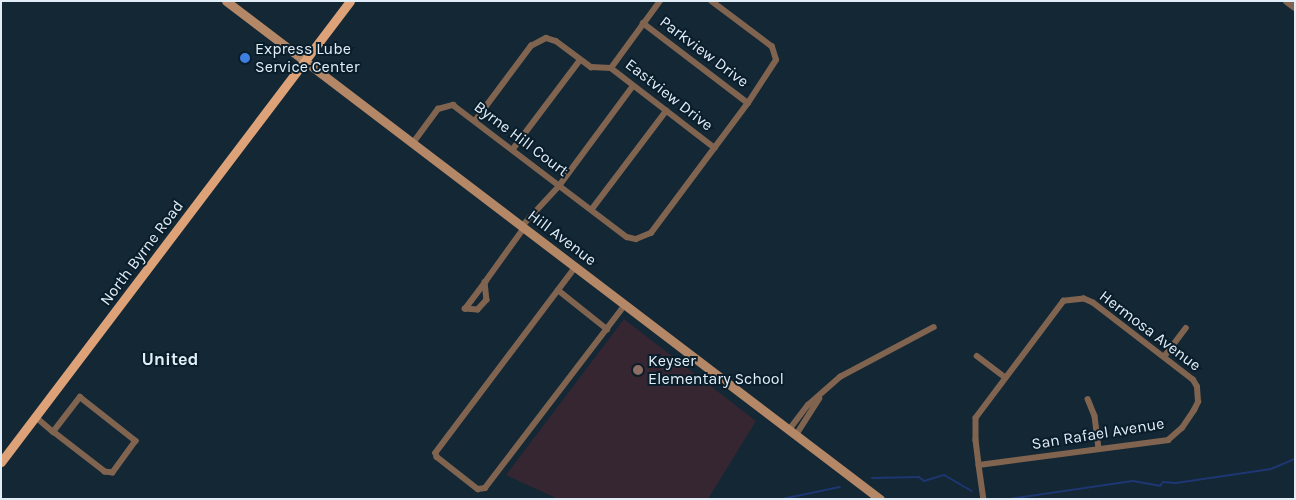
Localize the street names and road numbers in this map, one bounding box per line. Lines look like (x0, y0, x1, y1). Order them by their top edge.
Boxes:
street label: Parkview Drive (656, 12, 752, 92)
street label: Eastview Drive (621, 55, 717, 135)
street label: Byrne Hill Court (470, 97, 572, 181)
street label: North Byrne Road (96, 197, 188, 309)
street label: Hill Avenue (524, 206, 600, 270)
street label: Hermosa Avenue (1095, 287, 1205, 375)
street label: San Rafael Avenue (1030, 414, 1166, 454)

